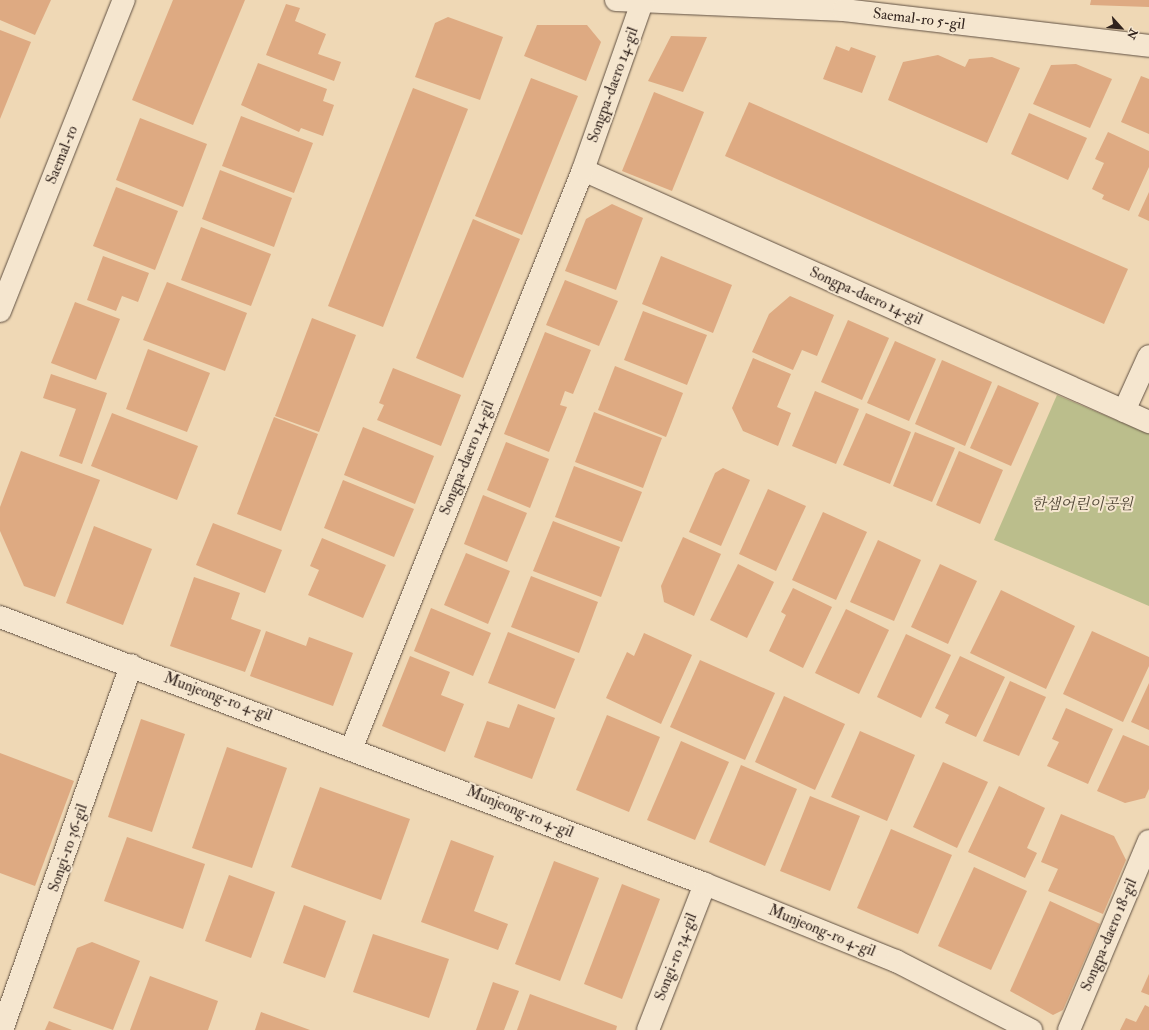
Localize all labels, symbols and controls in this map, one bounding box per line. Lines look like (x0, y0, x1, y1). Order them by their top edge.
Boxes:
street label: Saemal-ro 5-gil (872, 4, 966, 34)
north arrow (1101, 8, 1141, 48)
street label: Songpa-daero 14-gil (584, 25, 642, 145)
text: N (1124, 26, 1140, 41)
street label: Saemal-ro (42, 123, 82, 187)
street label: Songpa-daero 14-gil (807, 263, 925, 329)
street label: Songpa-daero 14-gil (436, 398, 498, 518)
park label: 한샘어린이공원 (1031, 496, 1133, 514)
street label: Munjeong-ro 4-gil (161, 669, 275, 725)
street label: Munjeong-ro 4-gil (464, 782, 576, 842)
street label: Songi-ro 36-gil (45, 802, 91, 894)
street label: Songpa-daero 18-gil (1077, 876, 1141, 994)
street label: Munjeong-ro 4-gil (766, 901, 878, 961)
street label: Songi-ro 34-gil (651, 911, 701, 1003)

